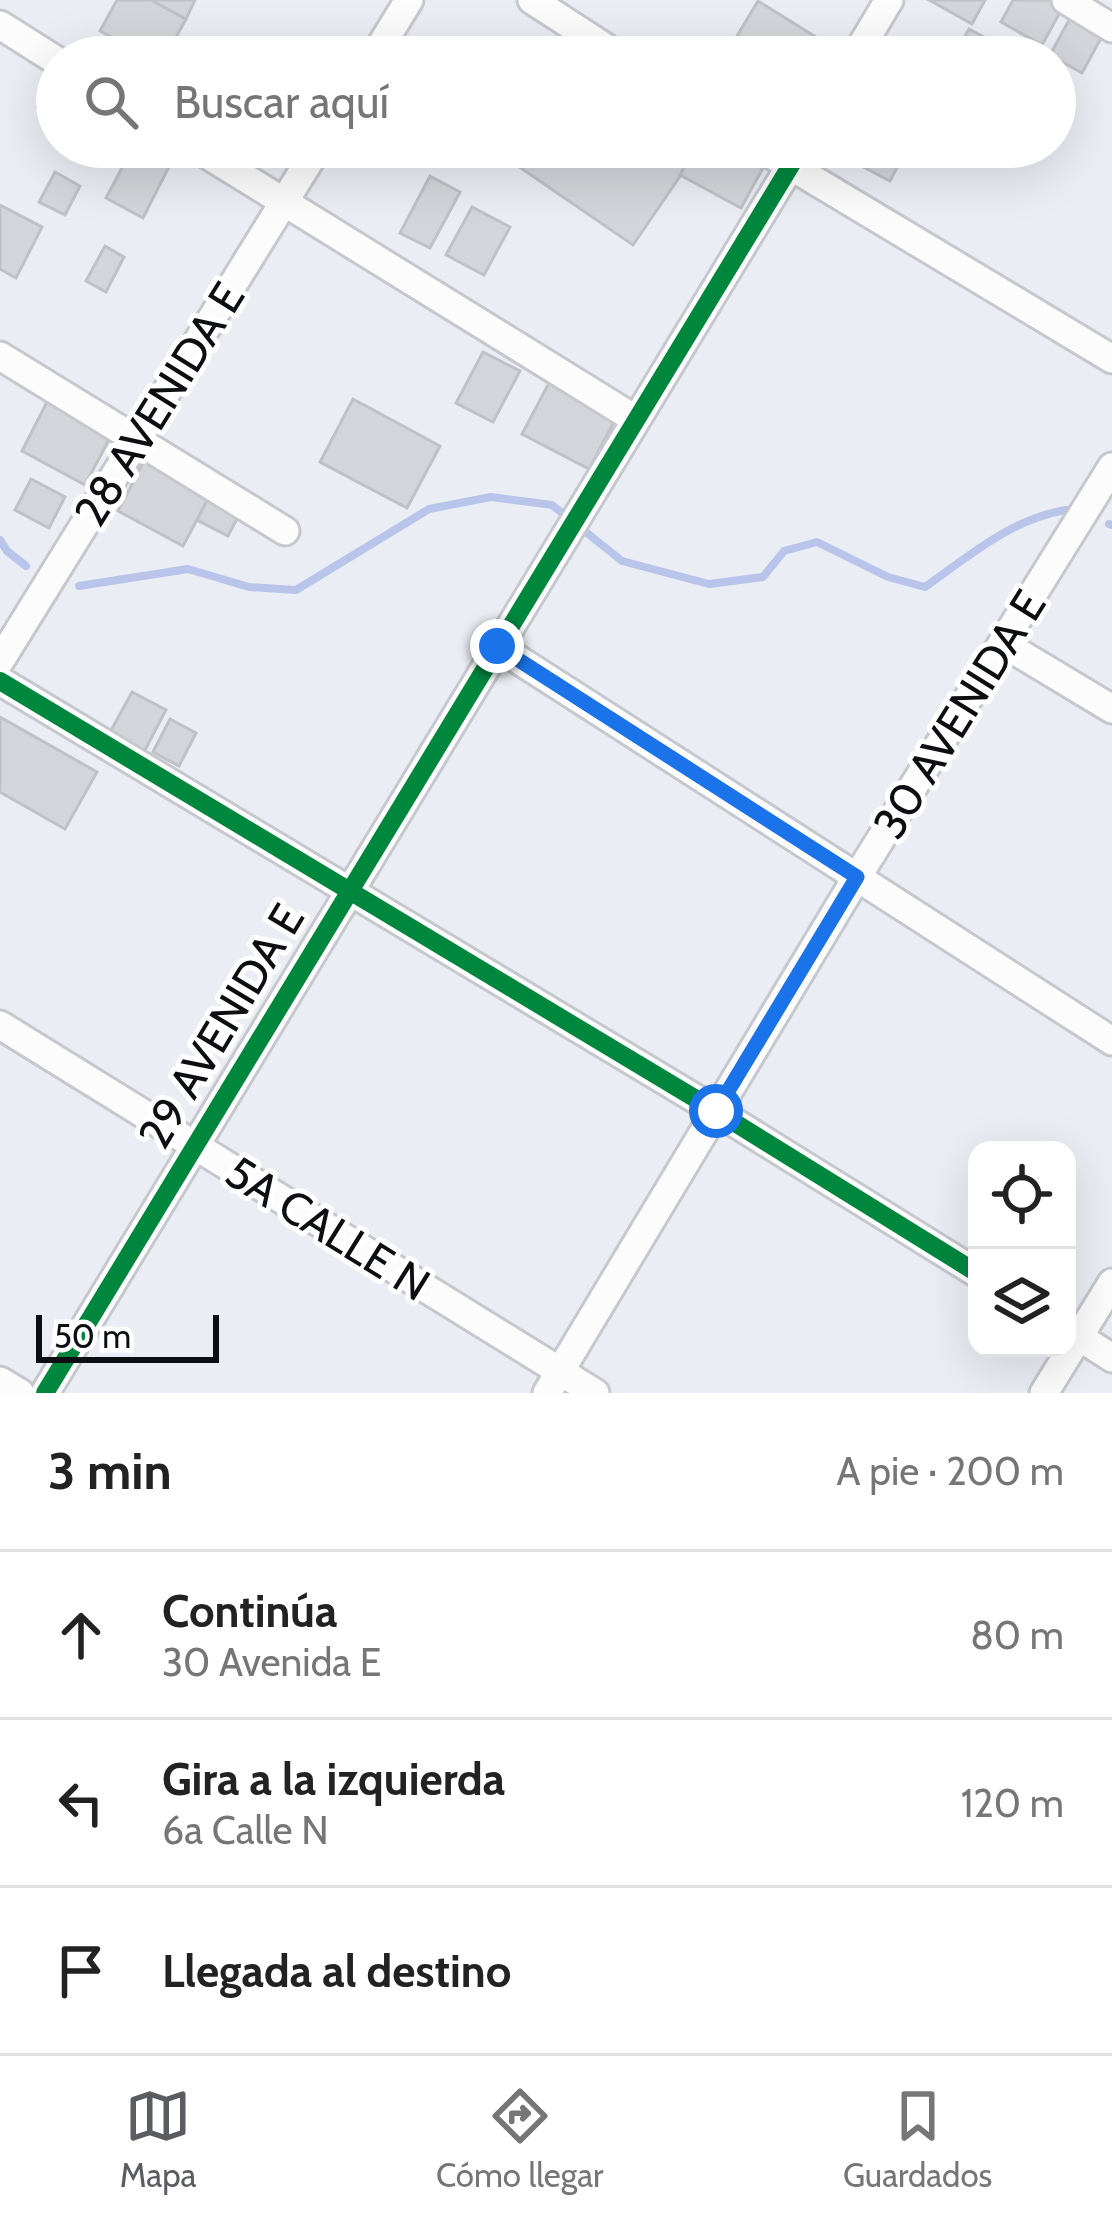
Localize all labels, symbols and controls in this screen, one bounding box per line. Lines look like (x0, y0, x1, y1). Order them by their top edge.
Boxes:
search box (36, 36, 1076, 168)
icon: search (78, 69, 144, 135)
text: Buscar aquí (174, 75, 389, 129)
street label: 28 AVENIDA E (63, 272, 255, 536)
street label: 30 AVENIDA E (861, 580, 1057, 848)
route end (470, 619, 524, 673)
street label: 29 AVENIDA E (127, 894, 315, 1158)
route start (689, 1084, 743, 1138)
map controls (968, 1141, 1076, 1357)
button: locate (968, 1141, 1076, 1249)
street label: 5A CALLE N (216, 1144, 440, 1312)
button: layers (968, 1249, 1076, 1357)
scale bar (36, 1309, 219, 1362)
text: 50 m (54, 1316, 131, 1356)
text: 3 min (48, 1440, 172, 1502)
text: A pie · 200 m (837, 1447, 1064, 1495)
text: Continúa (162, 1584, 337, 1638)
icon: ahead (48, 1602, 114, 1668)
text: 80 m (970, 1611, 1064, 1659)
text: 30 Avenida E (162, 1638, 381, 1686)
text: Gira a la izquierda (162, 1752, 505, 1806)
icon: left (48, 1770, 114, 1836)
text: 120 m (961, 1779, 1064, 1827)
text: 6a Calle N (162, 1806, 329, 1854)
icon: arrive (48, 1938, 114, 2004)
text: Llegada al destino (162, 1944, 511, 1998)
tab: Mapa (120, 2083, 196, 2195)
tab: Cómo llegar (436, 2083, 603, 2195)
tab: Guardados (843, 2083, 992, 2195)

